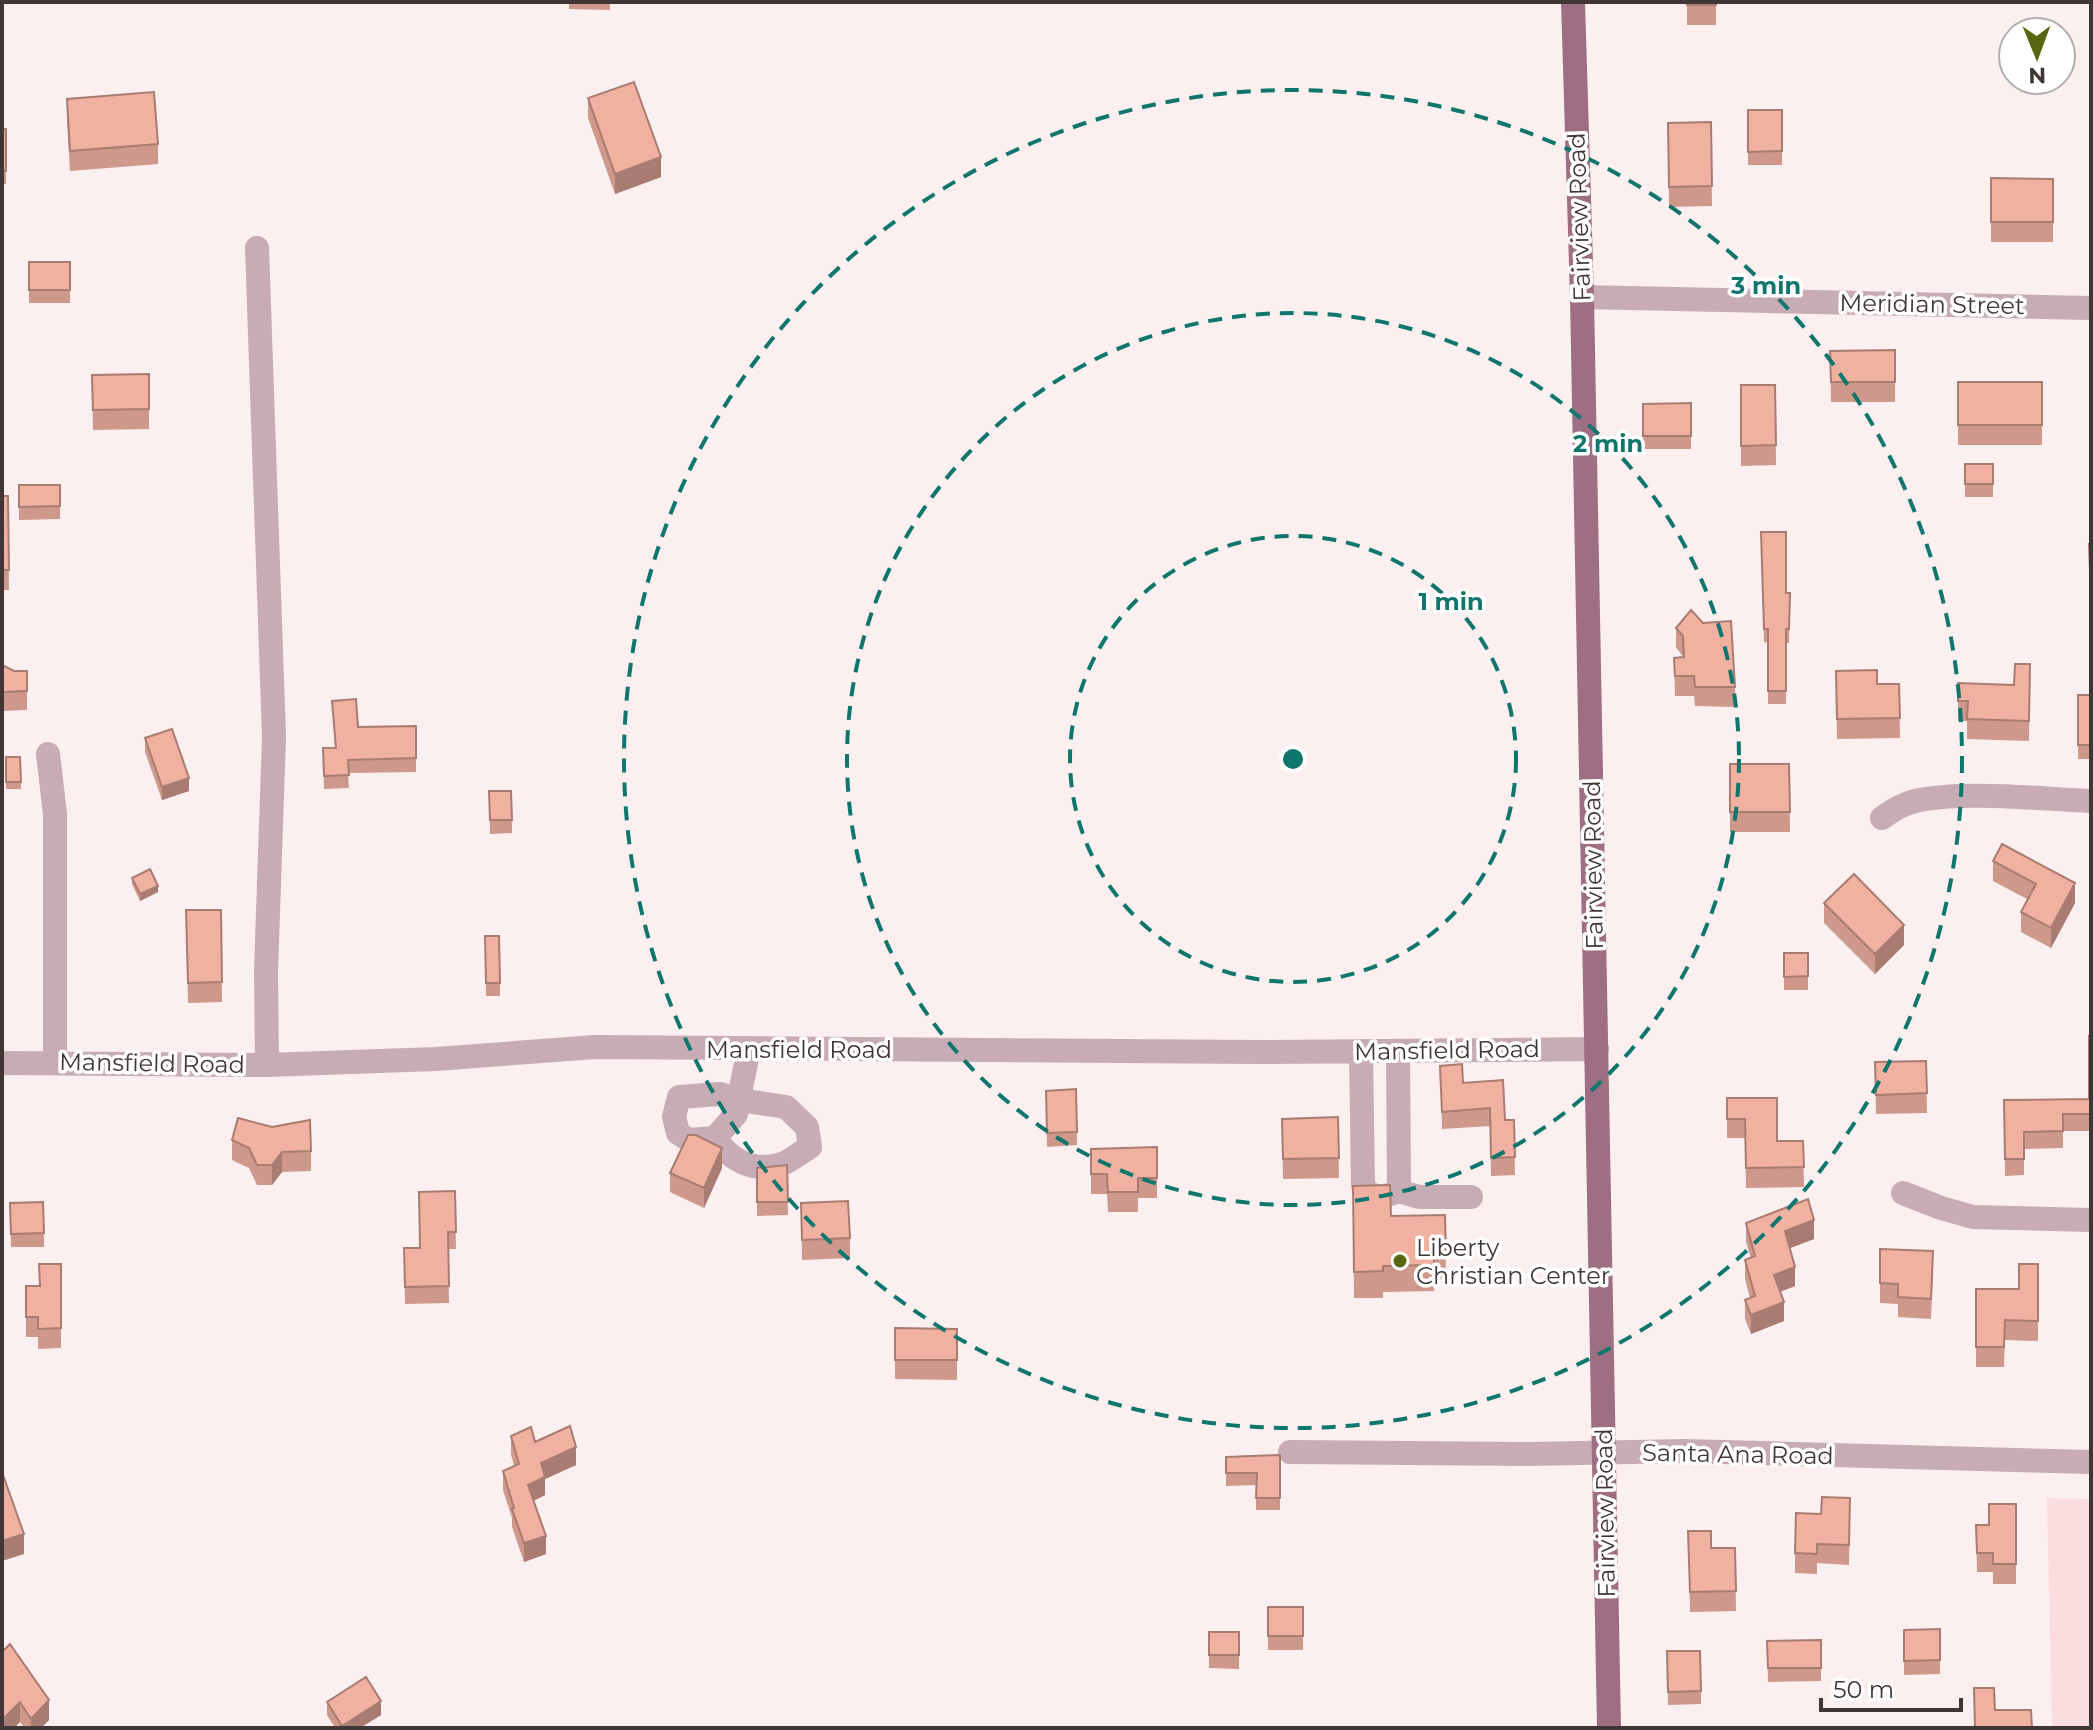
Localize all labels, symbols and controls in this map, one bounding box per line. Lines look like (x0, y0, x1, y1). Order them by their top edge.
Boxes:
north arrow (1997, 16, 2077, 96)
text: N (2028, 62, 2046, 89)
street label: Fairview Road (1562, 132, 1596, 302)
text: 3 min (1730, 271, 1801, 300)
street label: Meridian Street (1839, 288, 2025, 320)
text: 2 min (1573, 429, 1643, 458)
text: 1 min (1418, 587, 1484, 616)
centre of rings (1279, 745, 1307, 773)
street label: Fairview Road (1577, 780, 1609, 950)
street label: Mansfield Road (1354, 1034, 1540, 1066)
street label: Mansfield Road (706, 1035, 892, 1064)
street label: Mansfield Road (59, 1047, 245, 1079)
place label: Liberty Christian Center (1416, 1233, 1610, 1290)
marker: Liberty Christian Center (1391, 1252, 1409, 1270)
street label: Fairview Road (1589, 1428, 1621, 1598)
street label: Santa Ana Road (1642, 1438, 1834, 1470)
scale bar (1821, 1662, 1961, 1712)
text: 50 m (1833, 1675, 1894, 1704)

